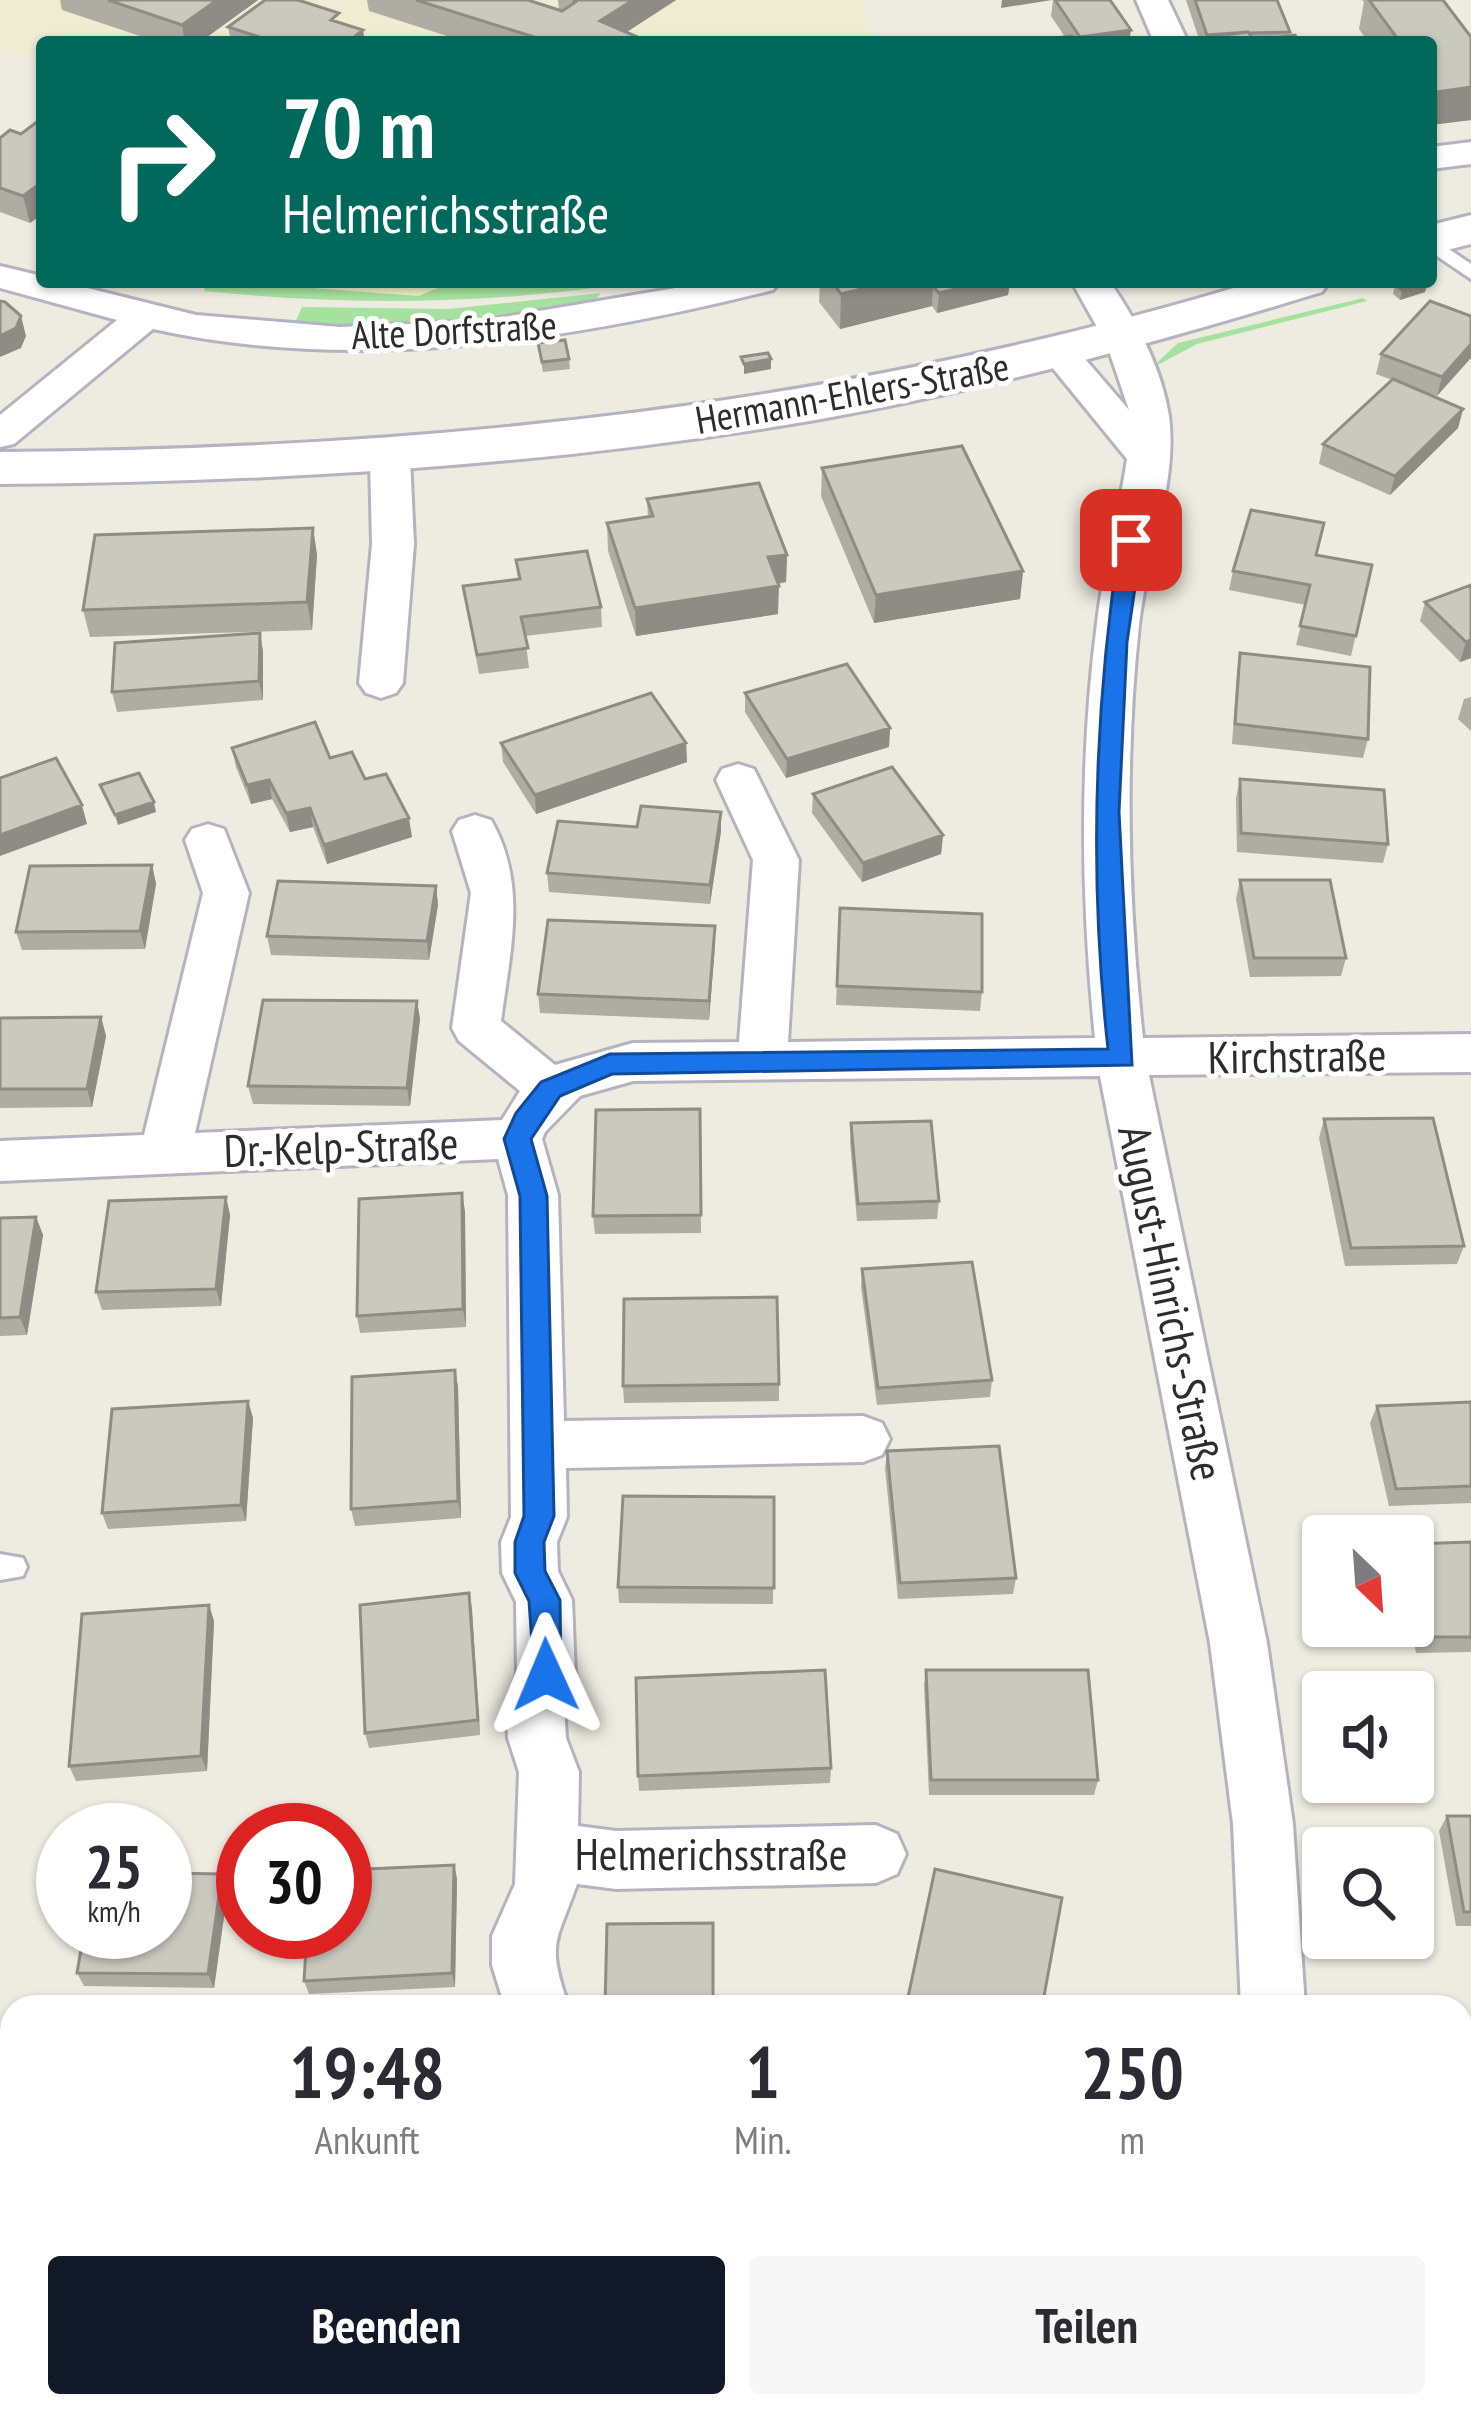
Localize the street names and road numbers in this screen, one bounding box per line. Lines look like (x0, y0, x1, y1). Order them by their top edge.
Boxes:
street label: Alte Dorfstraße (350, 299, 558, 360)
street label: Hermann-Ehlers-Straße (691, 340, 1013, 445)
street label: Kirchstraße (1207, 1024, 1387, 1086)
street label: Dr.-Kelp-Straße (223, 1113, 459, 1179)
street label: August-Hinrichs-Straße (1106, 1120, 1238, 1486)
street label: Helmerichsstraße (575, 1824, 847, 1882)

